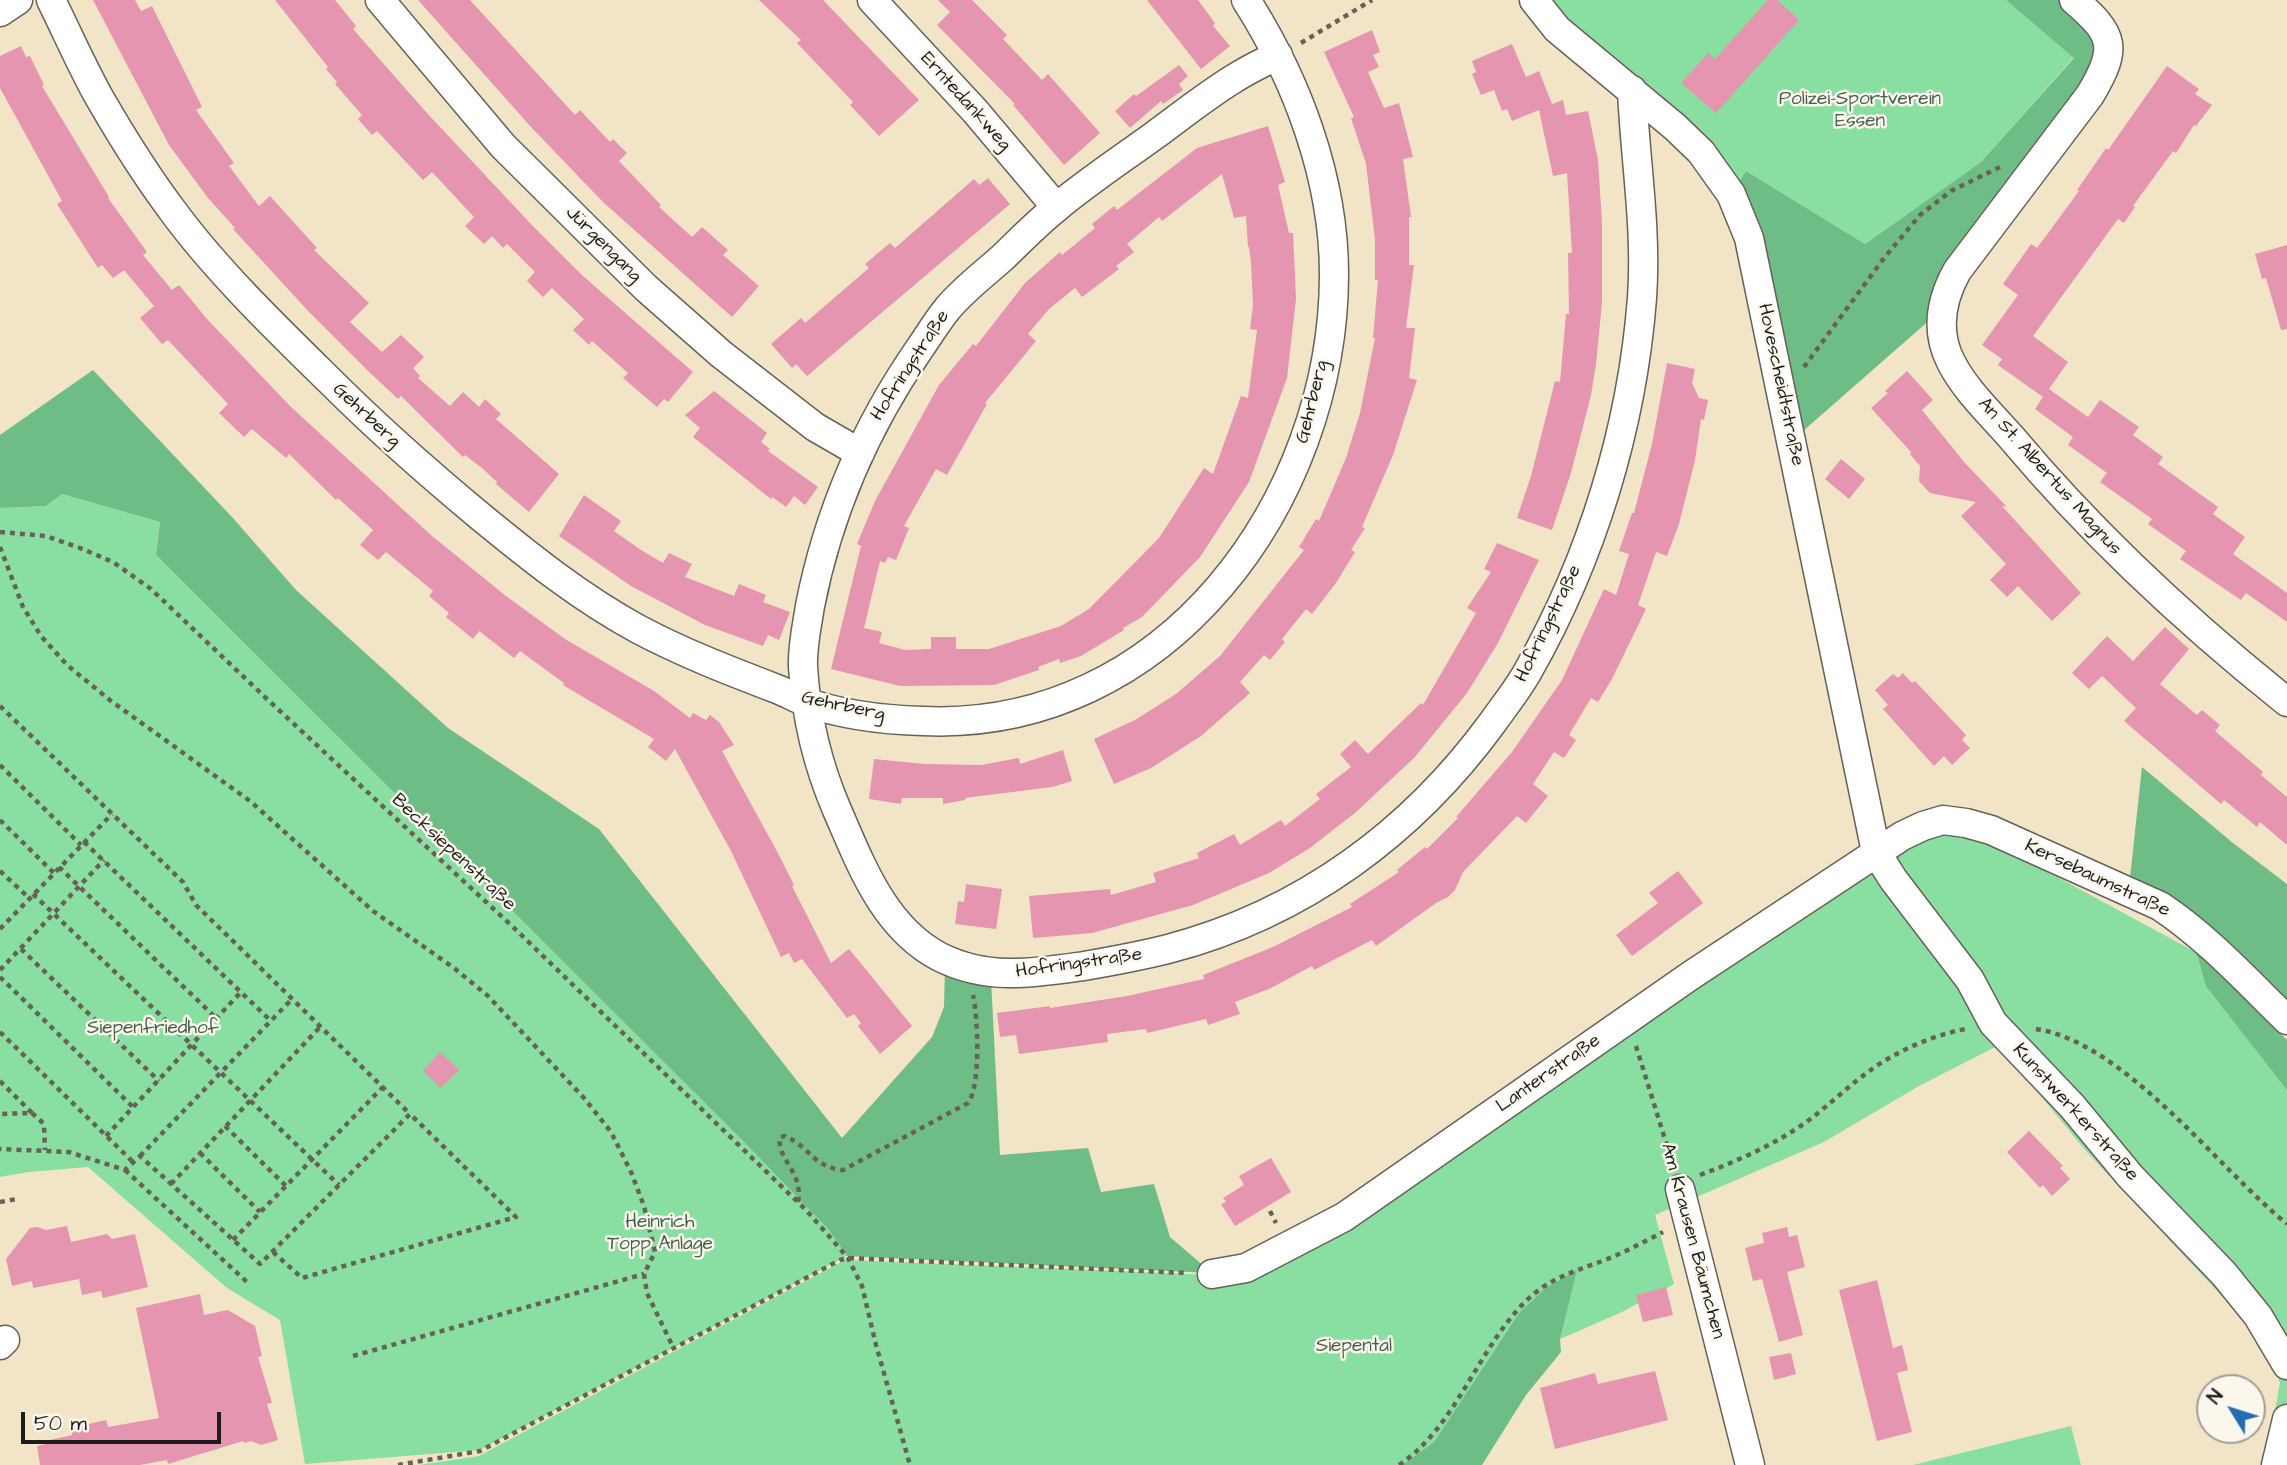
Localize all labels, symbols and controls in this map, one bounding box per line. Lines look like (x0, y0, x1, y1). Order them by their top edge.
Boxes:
street label: Erntedankweg (915, 48, 1015, 156)
park label: Polizei-Sportverein Essen (1779, 89, 1941, 133)
street label: Jürgengang (560, 202, 646, 288)
street label: Hovescheidtstraße (1752, 302, 1808, 468)
street label: Hofringstraße (867, 306, 955, 426)
street label: Gehrberg (1292, 358, 1334, 446)
street label: Gehrberg (327, 379, 405, 453)
street label: An St. Albertus Magnus (1972, 393, 2126, 561)
street label: Hofringstraße (1511, 562, 1587, 686)
street label: Gehrberg (799, 687, 887, 727)
street label: Becksiepenstraße (386, 790, 520, 916)
street label: Kersebaumstraße (2021, 835, 2173, 923)
street label: Hofringstraße (1014, 944, 1144, 984)
park label: Siepenfriedhof (87, 1018, 219, 1040)
street label: Lanterstraße (1493, 1030, 1605, 1118)
street label: Kunstwerkerstraße (2007, 1039, 2143, 1187)
street label: Am Krausen Bäumchen (1655, 1141, 1729, 1341)
park label: Heinrich Topp Anlage (607, 1212, 713, 1256)
park label: Siepental (1316, 1336, 1392, 1358)
north arrow (2196, 1374, 2266, 1444)
text: N (2201, 1384, 2230, 1410)
scale bar (24, 1398, 224, 1442)
text: 50 m (34, 1409, 87, 1438)

